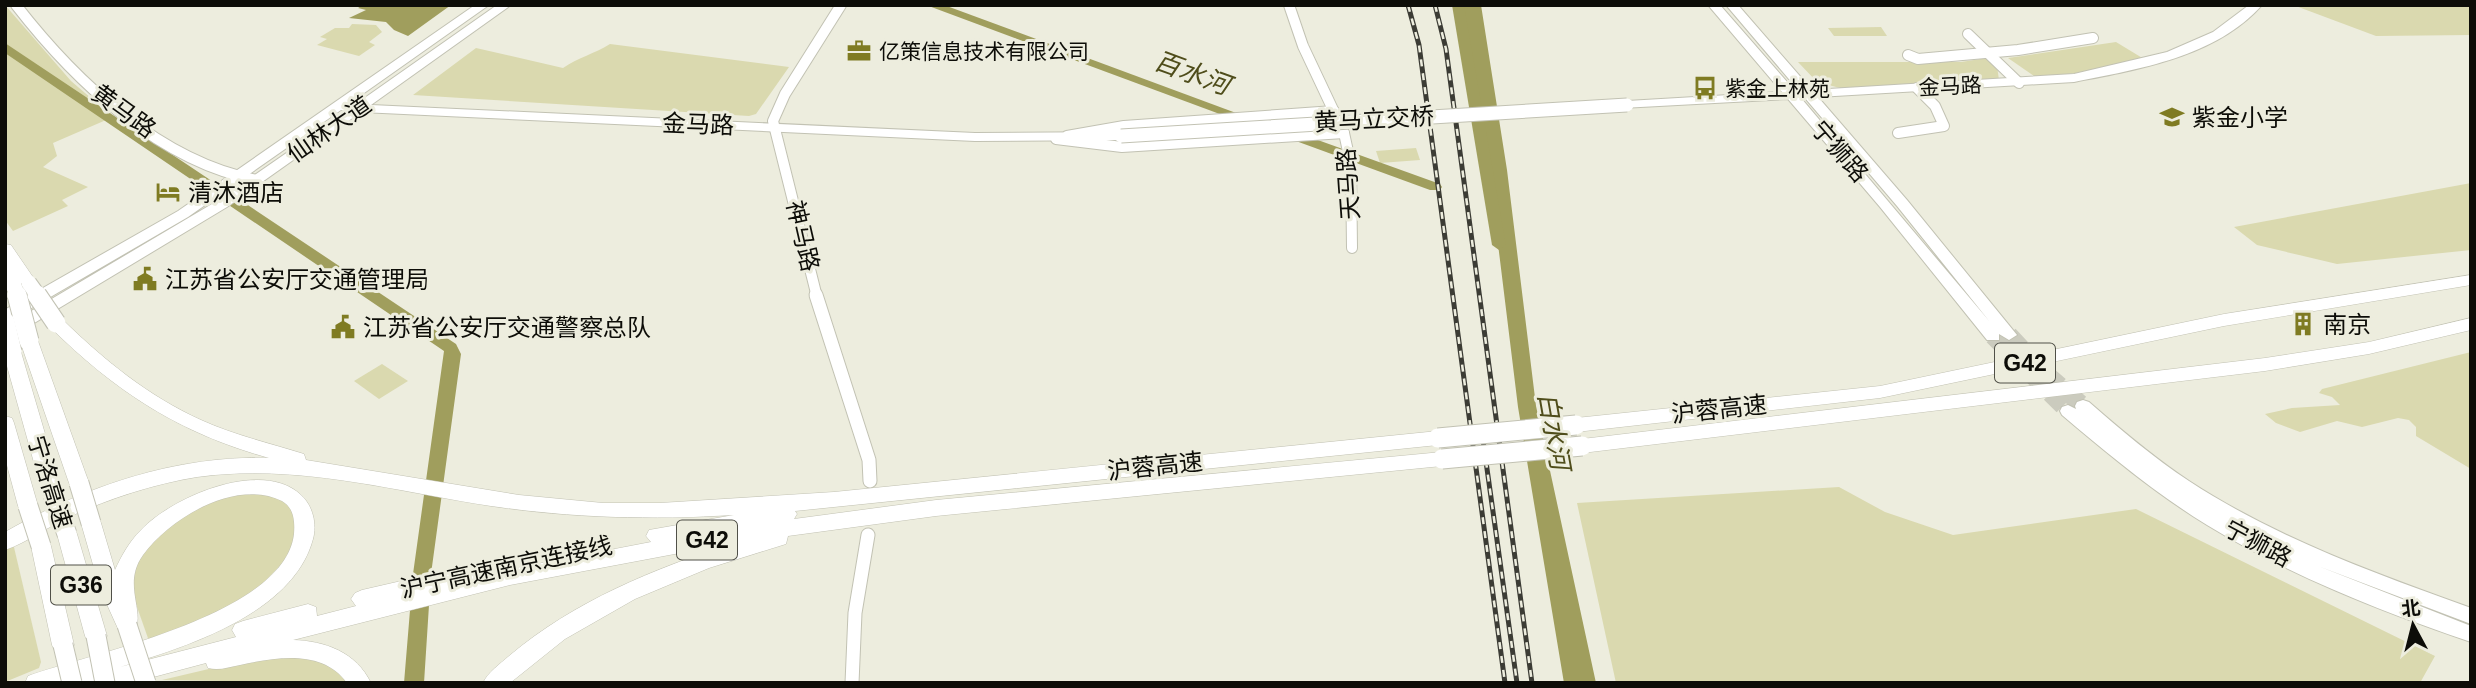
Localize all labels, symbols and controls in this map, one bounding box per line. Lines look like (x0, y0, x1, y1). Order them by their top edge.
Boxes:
office icon: 亿策信息技术有限公司 (845, 37, 873, 65)
place label: 亿策信息技术有限公司 (879, 40, 1089, 63)
water label: 百水河 (1150, 46, 1238, 102)
street label: 金马路 (1918, 73, 1982, 99)
bus stop icon: 紫金上林苑 (1691, 74, 1719, 102)
place label: 紫金上林苑 (1725, 77, 1830, 100)
street label: 黄马路 (87, 79, 161, 143)
street label: 仙林大道 (282, 90, 376, 168)
street label: 黄马立交桥 (1313, 102, 1435, 136)
school or university icon: 紫金小学 (2158, 103, 2186, 131)
place label: 紫金小学 (2192, 104, 2288, 131)
street label: 金马路 (662, 109, 734, 139)
street label: 宁狮路 (1806, 115, 1874, 187)
street label: 天马路 (1332, 147, 1364, 221)
hotel icon: 清沐酒店 (154, 178, 182, 206)
place label: 清沐酒店 (188, 179, 284, 206)
street label: 神马路 (782, 198, 824, 274)
public building icon: 江苏省公安厅交通管理局 (131, 265, 159, 293)
place label: 江苏省公安厅交通管理局 (165, 266, 429, 293)
building icon: 南京 (2289, 310, 2317, 338)
place label: 南京 (2323, 311, 2371, 338)
public building icon: 江苏省公安厅交通警察总队 (329, 313, 357, 341)
place label: 江苏省公安厅交通警察总队 (363, 314, 651, 341)
road number: G42 (1995, 344, 2055, 382)
water label: 白水河 (1532, 390, 1576, 477)
street label: 沪蓉高速 (1670, 391, 1768, 427)
street label: 宁洛高速 (23, 432, 77, 532)
street label: 沪蓉高速 (1106, 448, 1204, 484)
street label: 宁狮路 (2220, 514, 2296, 572)
road number: G42 (677, 520, 737, 560)
street label: 沪宁高速南京连接线 (398, 531, 614, 603)
road number: G36 (51, 566, 111, 604)
north arrow (2378, 590, 2448, 660)
text: 北 (2400, 597, 2422, 620)

